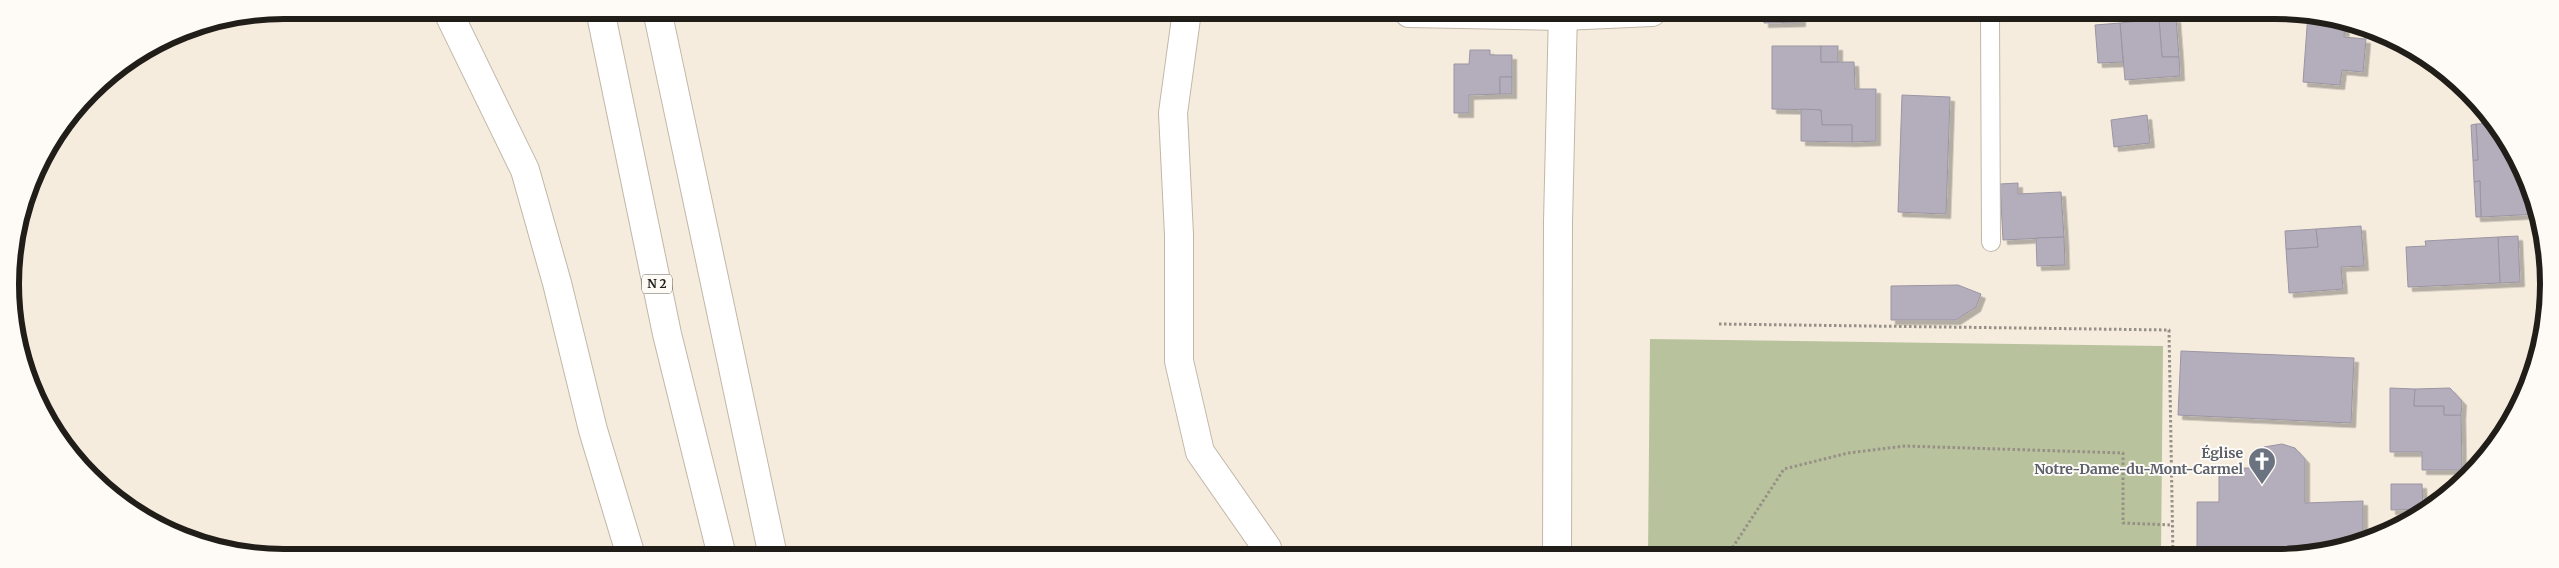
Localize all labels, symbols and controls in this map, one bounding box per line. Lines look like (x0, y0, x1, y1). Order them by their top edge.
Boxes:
road number: N 2 (642, 274, 672, 294)
place label: Église Notre-Dame-du-Mont-Carmel (2034, 444, 2243, 478)
church icon: Église Notre-Dame-du-Mont-Carmel (2247, 446, 2277, 485)

